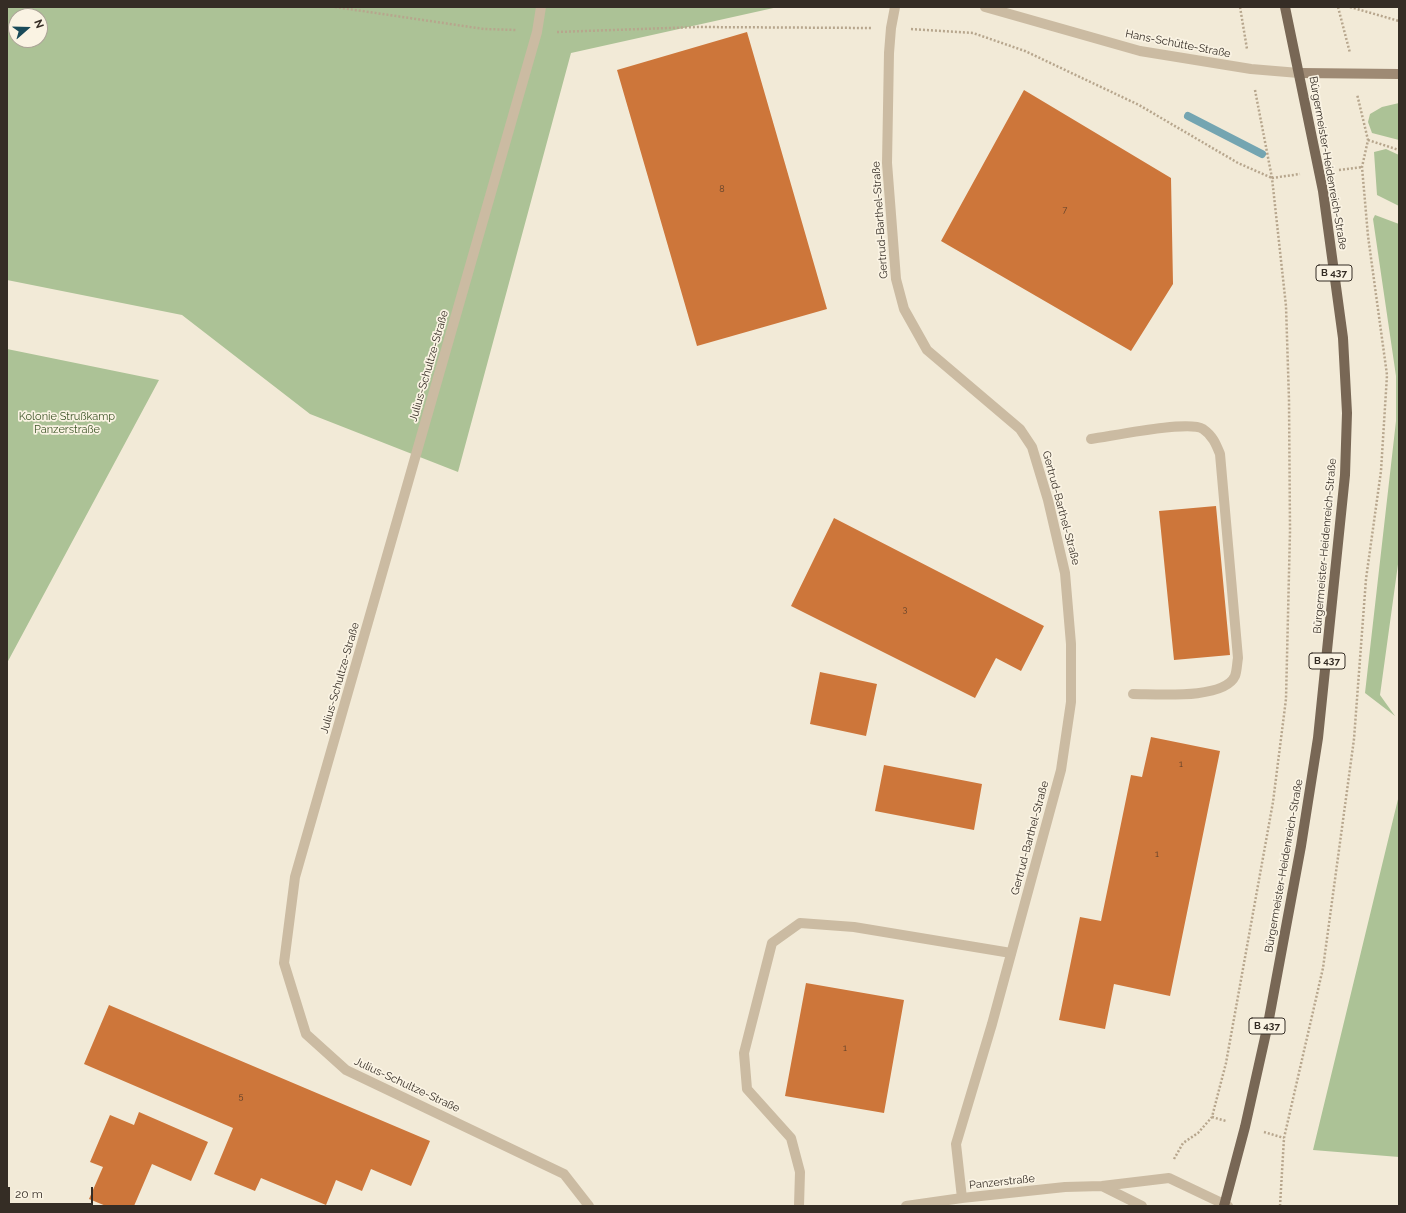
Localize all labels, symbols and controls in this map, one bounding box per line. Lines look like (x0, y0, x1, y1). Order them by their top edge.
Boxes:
north arrow (8, 8, 48, 48)
text: N (31, 18, 46, 30)
street label: Hans-Schütte-Straße (1124, 27, 1232, 61)
street label: Bürgermeister-Heidenreich-Straße (1306, 75, 1350, 251)
street label: Gertrud-Barthel-Straße (869, 161, 891, 279)
house number: 8 (719, 184, 725, 194)
house number: 7 (1063, 205, 1067, 215)
road number: B 437 (1316, 265, 1352, 281)
street label: Julius-Schultze-Straße (407, 309, 451, 423)
park label: Kolonie Strußkamp Panzerstraße (19, 410, 115, 436)
street label: Gertrud-Barthel-Straße (1039, 450, 1083, 566)
street label: Bürgermeister-Heidenreich-Straße (1311, 458, 1339, 634)
house number: 3 (903, 604, 907, 614)
street label: Julius-Schultze-Straße (318, 621, 362, 735)
road number: B 437 (1309, 653, 1345, 669)
house number: 1 (1179, 759, 1183, 769)
street label: Bürgermeister-Heidenreich-Straße (1262, 778, 1306, 954)
street label: Gertrud-Barthel-Straße (1008, 780, 1052, 896)
house number: 1 (1155, 849, 1159, 859)
road number: B 437 (1249, 1018, 1285, 1034)
house number: 1 (843, 1043, 847, 1053)
street label: Julius-Schultze-Straße (352, 1055, 462, 1115)
house number: 5 (239, 1091, 243, 1101)
street label: Panzerstraße (968, 1172, 1036, 1192)
scale bar (10, 1179, 95, 1205)
text: 20 m (15, 1187, 43, 1201)

